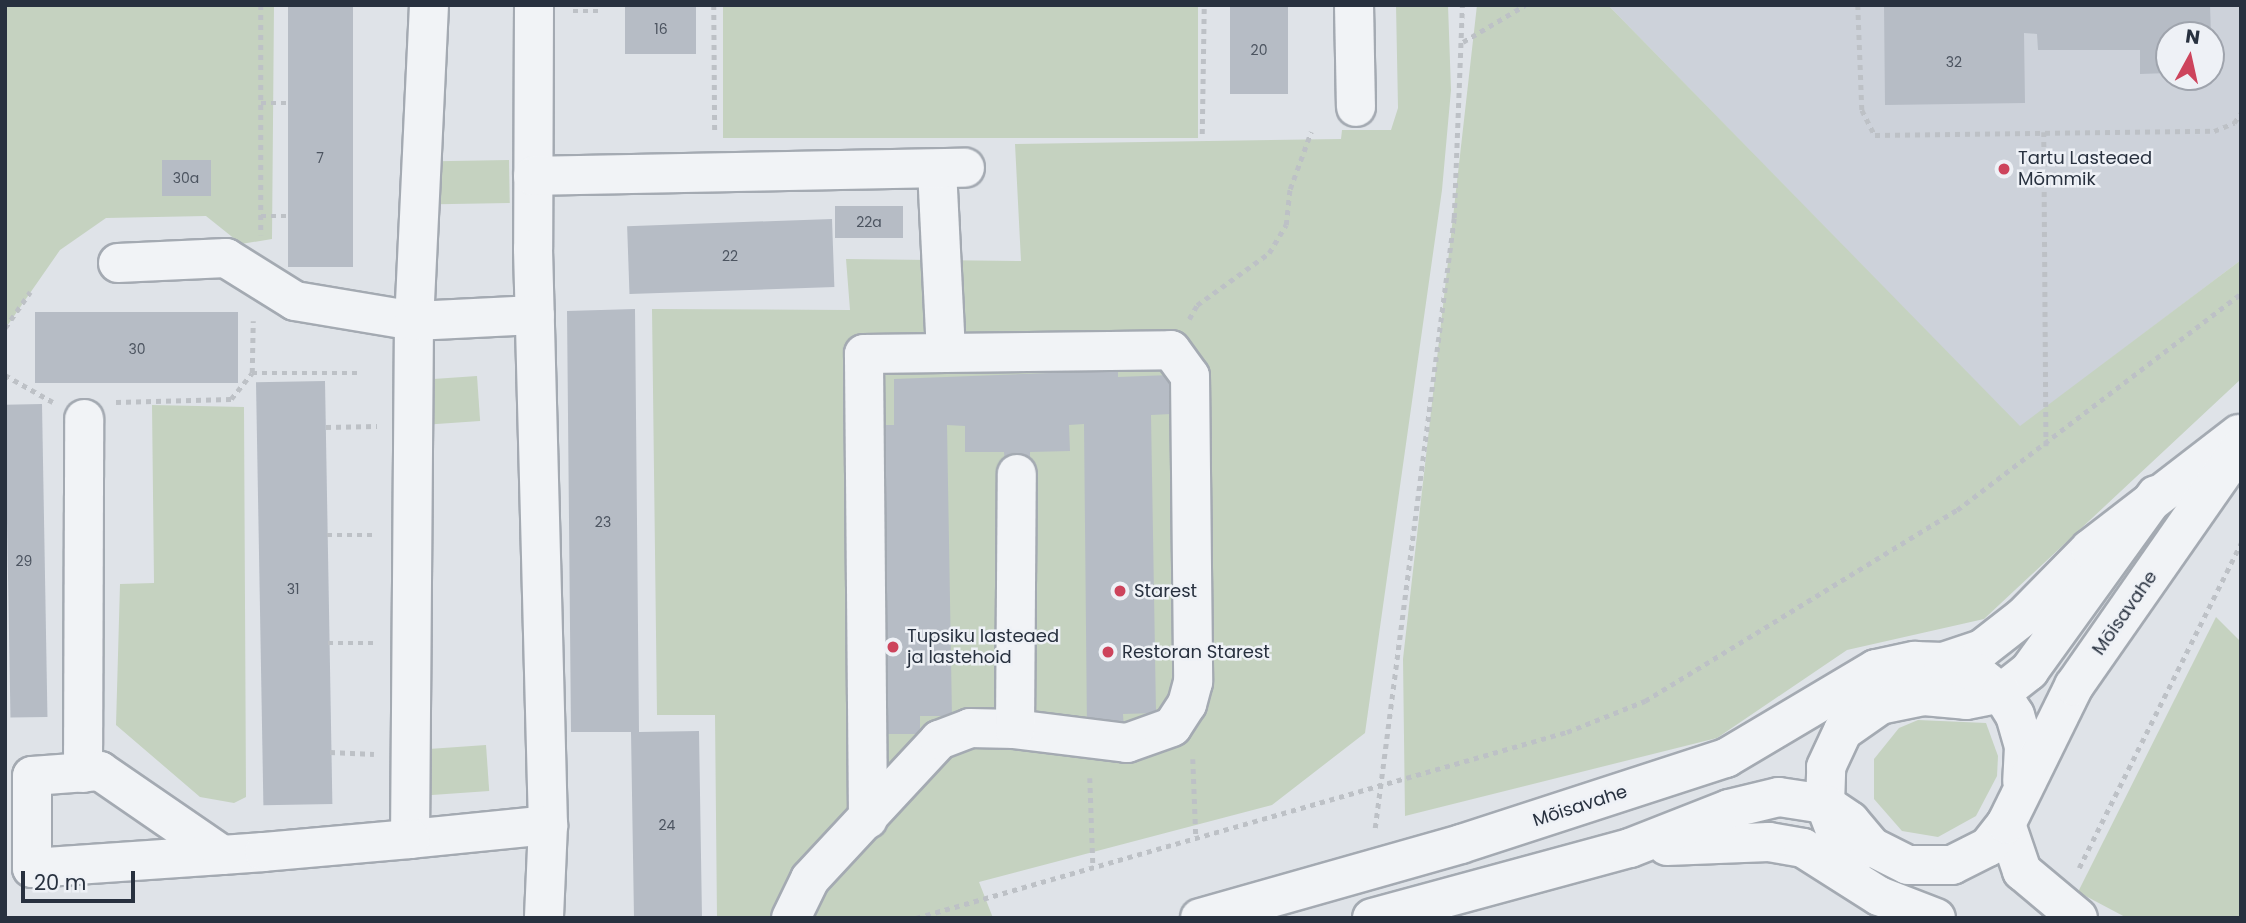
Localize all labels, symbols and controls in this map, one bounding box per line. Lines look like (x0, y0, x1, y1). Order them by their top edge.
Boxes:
house number: 16 (654, 21, 668, 37)
north arrow (2155, 21, 2225, 91)
text: N (2184, 22, 2202, 51)
house number: 20 (1251, 42, 1267, 58)
house number: 32 (1946, 54, 1962, 70)
place label: Tartu Lasteaed Mõmmik (2018, 148, 2152, 190)
house number: 7 (316, 150, 324, 166)
marker: Tartu Lasteaed Mõmmik (1996, 161, 2012, 177)
house number: 30a (173, 170, 199, 186)
house number: 22a (856, 214, 882, 230)
house number: 22 (722, 248, 738, 264)
house number: 30 (128, 341, 146, 357)
house number: 23 (595, 514, 611, 530)
house number: 29 (16, 553, 32, 569)
street label: Mõisavahe (2088, 567, 2162, 659)
place label: Starest (1134, 580, 1197, 602)
house number: 31 (287, 581, 299, 597)
marker: Starest (1112, 583, 1128, 599)
place label: Tupsiku lasteaed ja lastehoid (907, 626, 1059, 668)
marker: Tupsiku lasteaed ja lastehoid (885, 639, 901, 655)
place label: Restoran Starest (1122, 641, 1270, 663)
marker: Restoran Starest (1100, 644, 1116, 660)
street label: Mõisavahe (1530, 781, 1630, 831)
house number: 24 (659, 817, 675, 833)
scale bar (24, 856, 138, 900)
text: 20 m (34, 868, 87, 897)

